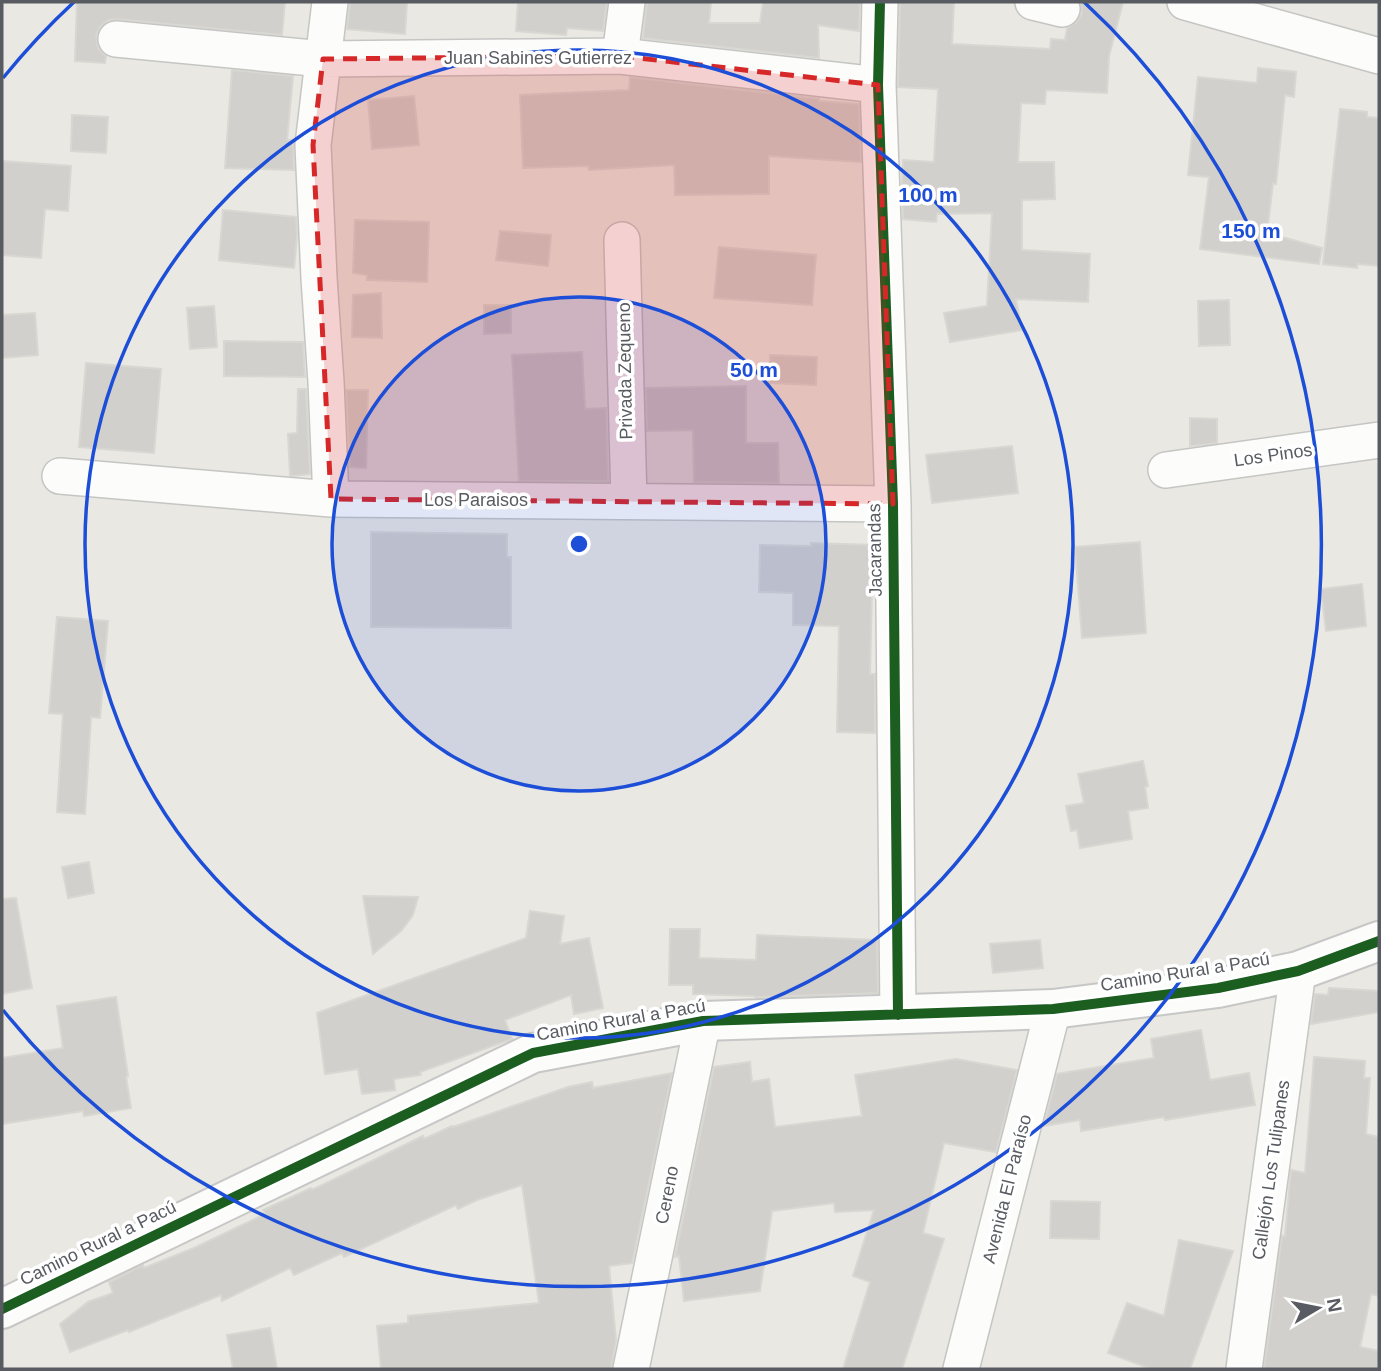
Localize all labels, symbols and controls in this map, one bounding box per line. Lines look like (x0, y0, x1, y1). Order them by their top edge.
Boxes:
street label: Juan Sabines Gutierrez (444, 48, 632, 68)
text: 100 m (898, 183, 958, 206)
text: 150 m (1221, 219, 1281, 242)
street label: Privada Zequeno (614, 302, 636, 440)
text: 50 m (730, 358, 778, 381)
street label: Los Pinos (1232, 440, 1314, 470)
street label: Los Paraisos (424, 490, 528, 510)
street label: Jacarandas (864, 503, 886, 597)
centre of rings (567, 532, 591, 556)
street label: Camino Rural a Pacú (1099, 949, 1271, 995)
street label: Camino Rural a Pacú (535, 995, 707, 1045)
street label: Callejón Los Tulipanes (1248, 1079, 1294, 1261)
street label: Avenida El Paraíso (979, 1112, 1035, 1266)
street label: Cereno (652, 1164, 682, 1226)
street label: Camino Rural a Pacú (17, 1197, 179, 1289)
north arrow (1283, 1273, 1353, 1343)
text: N (1323, 1297, 1346, 1314)

